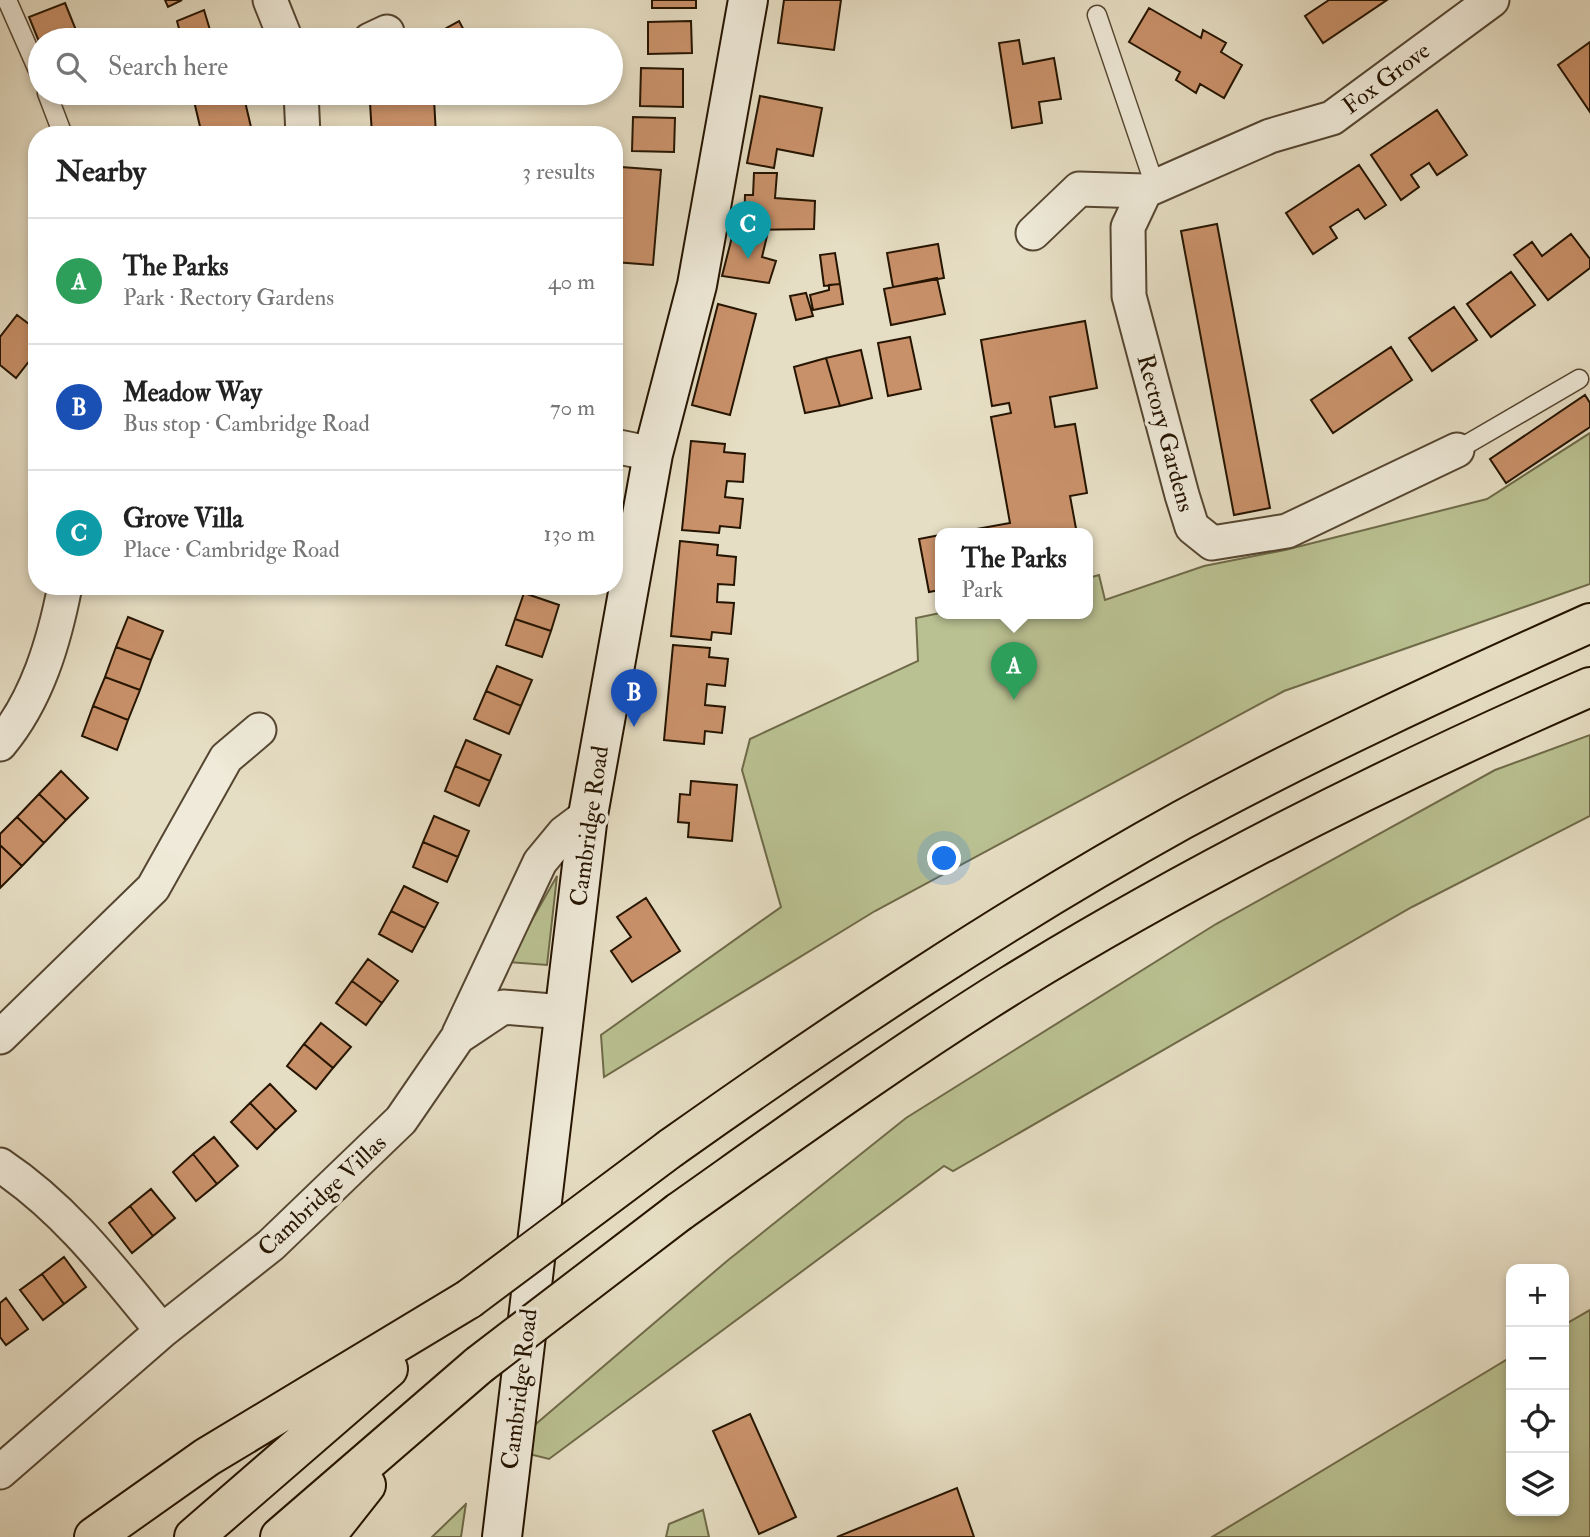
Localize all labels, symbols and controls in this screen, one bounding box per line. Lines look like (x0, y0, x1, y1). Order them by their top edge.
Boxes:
search box (28, 28, 623, 105)
street label: Fox Grove (1336, 35, 1436, 121)
icon: search (52, 48, 90, 86)
text: Search here (108, 51, 228, 83)
text: Nearby (56, 153, 146, 190)
text: 3 results (522, 157, 595, 186)
pin: C (725, 201, 771, 259)
text: The Parks (123, 251, 228, 283)
text: A (72, 267, 86, 296)
text: 40 m (548, 267, 595, 296)
text: Park · Rectory Gardens (123, 283, 334, 312)
street label: Rectory Gardens (1130, 351, 1201, 515)
text: Meadow Way (123, 377, 262, 409)
text: B (71, 393, 87, 422)
text: 70 m (550, 393, 595, 422)
text: Bus stop · Cambridge Road (123, 409, 370, 438)
text: Grove Villa (123, 503, 243, 535)
text: C (71, 519, 87, 548)
text: 130 m (543, 519, 595, 548)
popup (935, 528, 1093, 619)
text: Place · Cambridge Road (123, 535, 340, 564)
text: The Parks (961, 543, 1067, 575)
text: Park (961, 575, 1003, 604)
pin: A (991, 642, 1037, 700)
pin: B (611, 669, 657, 727)
street label: Cambridge Road (563, 744, 616, 908)
your location (927, 841, 961, 875)
street label: Cambridge Villas (251, 1128, 393, 1263)
map controls (1506, 1264, 1569, 1516)
button: + (1506, 1264, 1569, 1327)
street label: Cambridge Road (494, 1307, 545, 1471)
button: − (1506, 1327, 1569, 1390)
button: locate (1506, 1390, 1569, 1453)
button: layers (1506, 1453, 1569, 1516)

